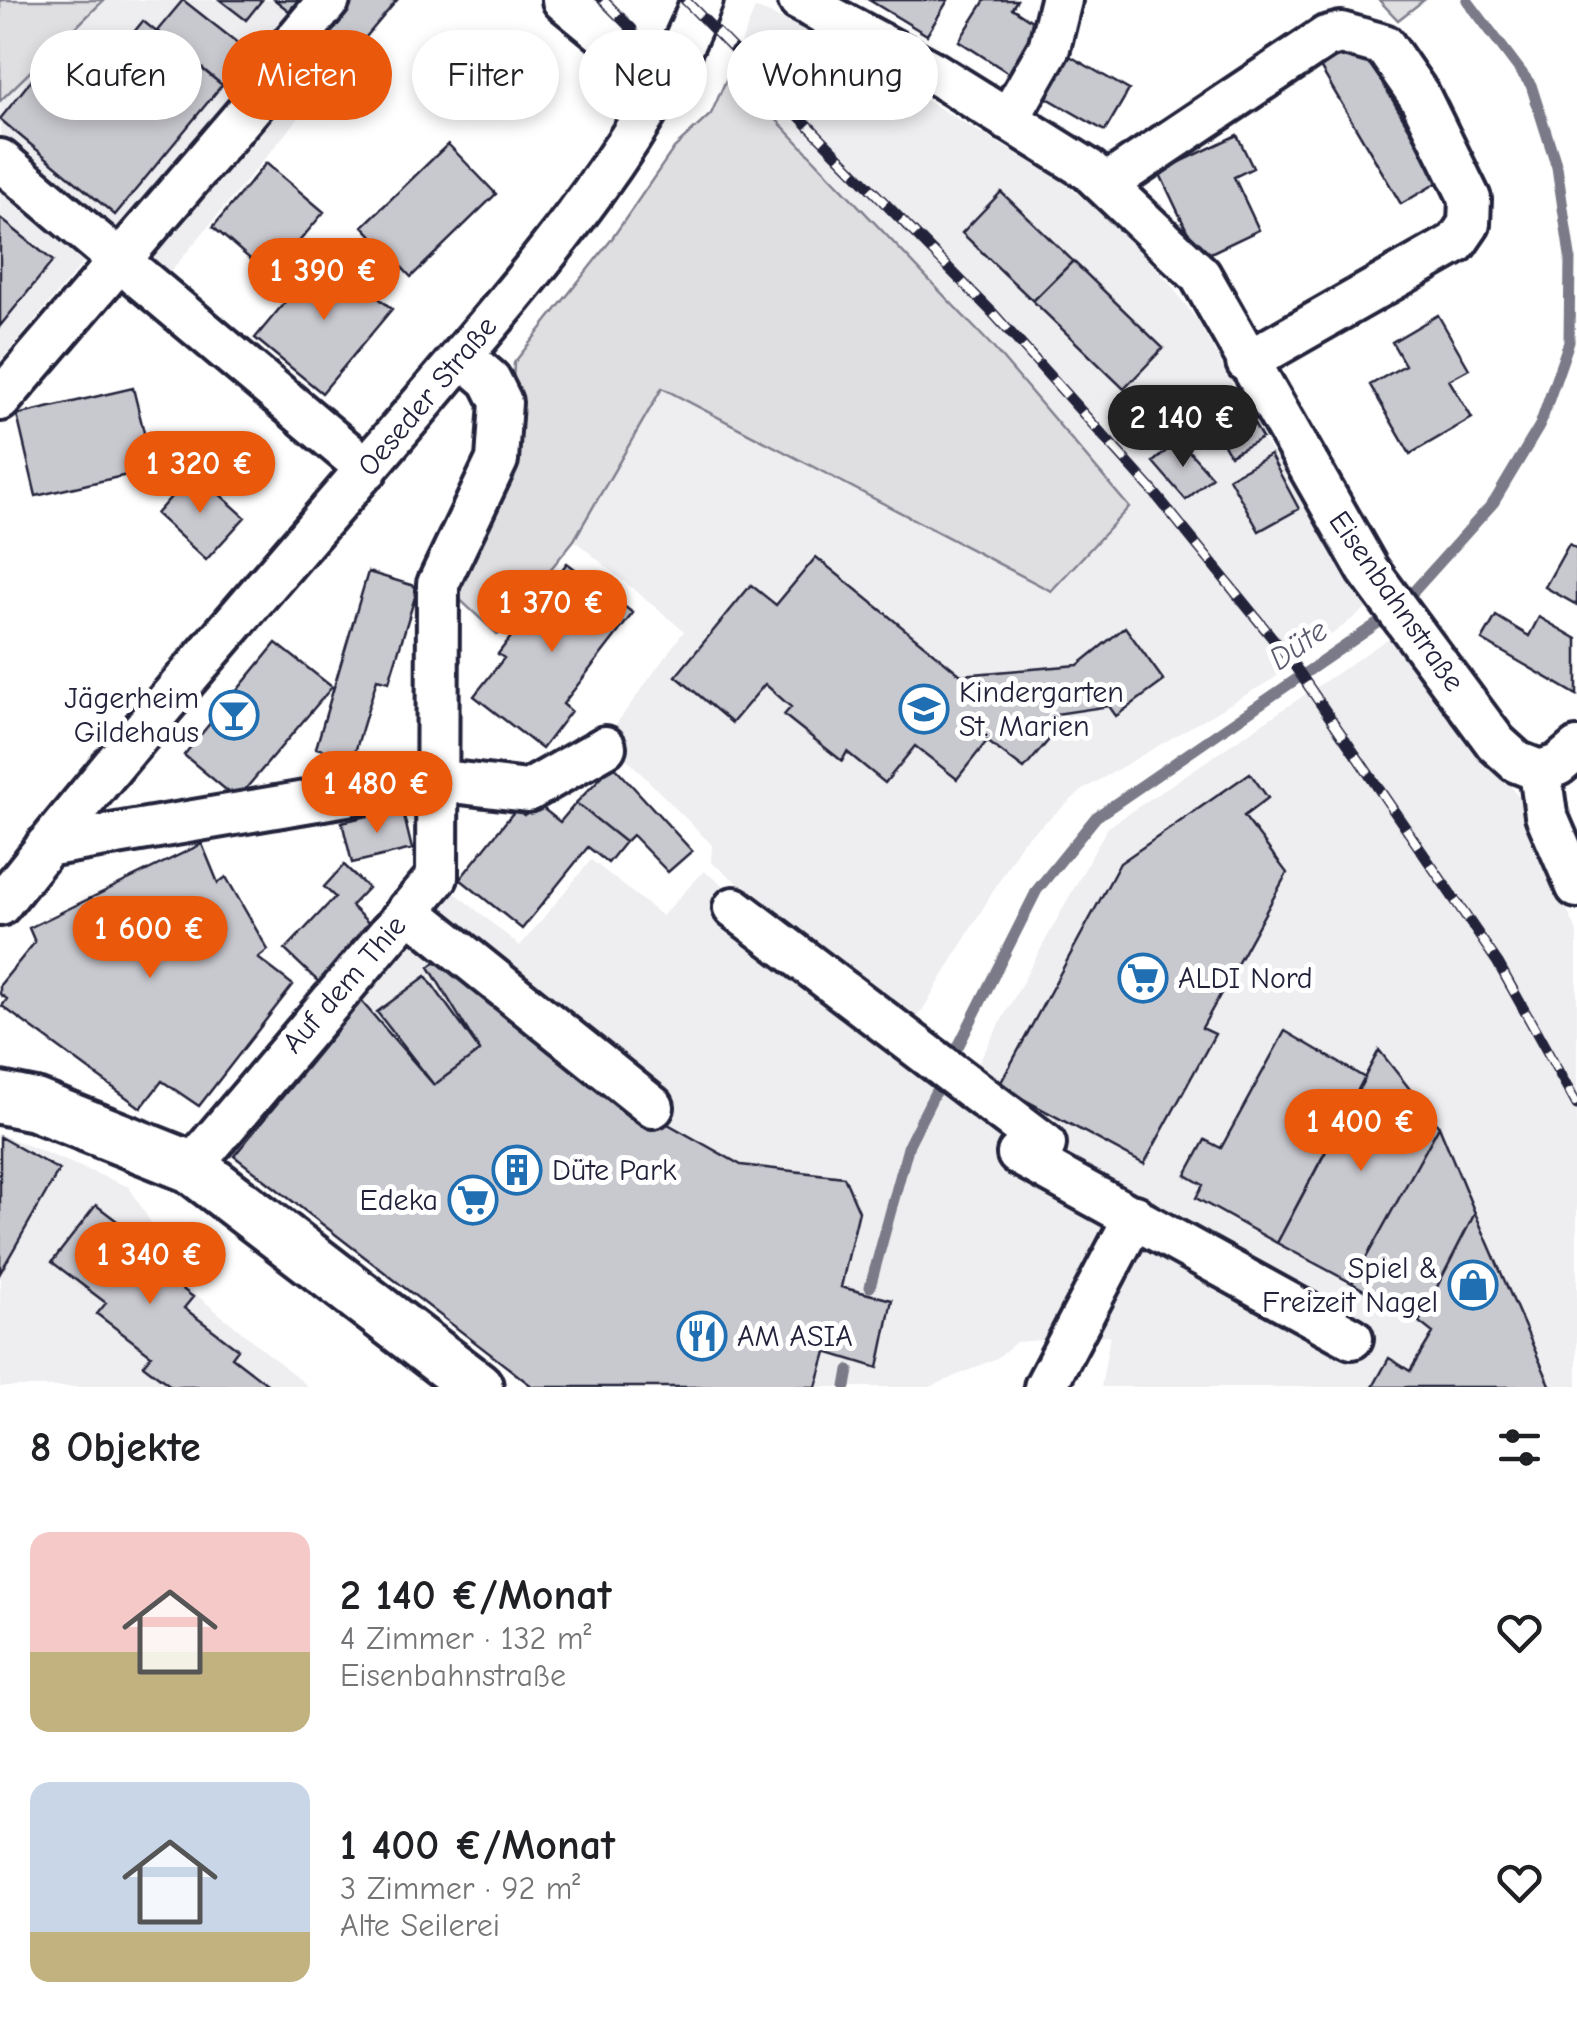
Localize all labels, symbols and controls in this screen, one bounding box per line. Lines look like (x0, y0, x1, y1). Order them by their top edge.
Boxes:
chip: Kaufen (30, 30, 202, 120)
chip: Mieten (222, 30, 392, 120)
chip: Filter (412, 30, 559, 120)
chip: Neu (579, 30, 707, 120)
chip: Wohnung (727, 30, 938, 120)
pin: 1 390 € (232, 238, 416, 323)
text: 1 390 € (270, 252, 378, 289)
street label: Oeseder Straße (351, 309, 504, 483)
pin: 2 140 € (1091, 385, 1275, 470)
text: 2 140 € (1130, 399, 1236, 436)
pin: 1 320 € (108, 431, 292, 516)
text: 1 320 € (146, 445, 254, 482)
street label: Eisenbahnstraße (1322, 504, 1472, 698)
pin: 1 370 € (460, 570, 644, 655)
text: 1 370 € (499, 584, 605, 621)
water label: Düte (1262, 611, 1335, 678)
place label: Kindergarten St. Marien (959, 675, 1124, 744)
place label: Jägerheim Gildehaus (64, 681, 199, 750)
school or university icon: Kindergarten St. Marien (898, 683, 950, 735)
bar icon: Jägerheim Gildehaus (208, 689, 260, 741)
pin: 1 480 € (285, 751, 469, 836)
text: 1 480 € (323, 765, 431, 802)
pin: 1 600 € (58, 896, 242, 981)
street label: Auf dem Thie (275, 909, 414, 1060)
text: 1 600 € (95, 910, 205, 947)
supermarket icon: ALDI Nord (1117, 952, 1169, 1004)
place label: ALDI Nord (1178, 961, 1313, 996)
pin: 1 400 € (1269, 1089, 1453, 1174)
text: 1 400 € (1306, 1103, 1416, 1140)
building icon: Düte Park (491, 1144, 543, 1196)
place label: Düte Park (552, 1153, 677, 1188)
supermarket icon: Edeka (447, 1174, 499, 1226)
place label: Edeka (360, 1183, 438, 1218)
pin: 1 340 € (58, 1222, 242, 1307)
text: 1 340 € (97, 1236, 203, 1273)
place label: Spiel & Freizeit Nagel (1262, 1251, 1438, 1320)
shop icon: Spiel & Freizeit Nagel (1447, 1259, 1499, 1311)
restaurant icon: AM ASIA (676, 1310, 728, 1362)
place label: AM ASIA (737, 1319, 853, 1354)
icon: filters (1492, 1420, 1547, 1475)
text: 8 Objekte (30, 1423, 201, 1472)
text: 2 140 €/Monat (340, 1571, 611, 1620)
icon: home (110, 1572, 230, 1692)
icon: heart (1492, 1605, 1547, 1660)
text: 4 Zimmer · 132 m² (340, 1620, 591, 1657)
text: Eisenbahnstraße (340, 1657, 566, 1694)
text: 1 400 €/Monat (340, 1821, 615, 1870)
icon: home (110, 1822, 230, 1942)
icon: heart (1492, 1855, 1547, 1910)
text: 3 Zimmer · 92 m² (340, 1870, 580, 1907)
text: Alte Seilerei (340, 1907, 500, 1944)

